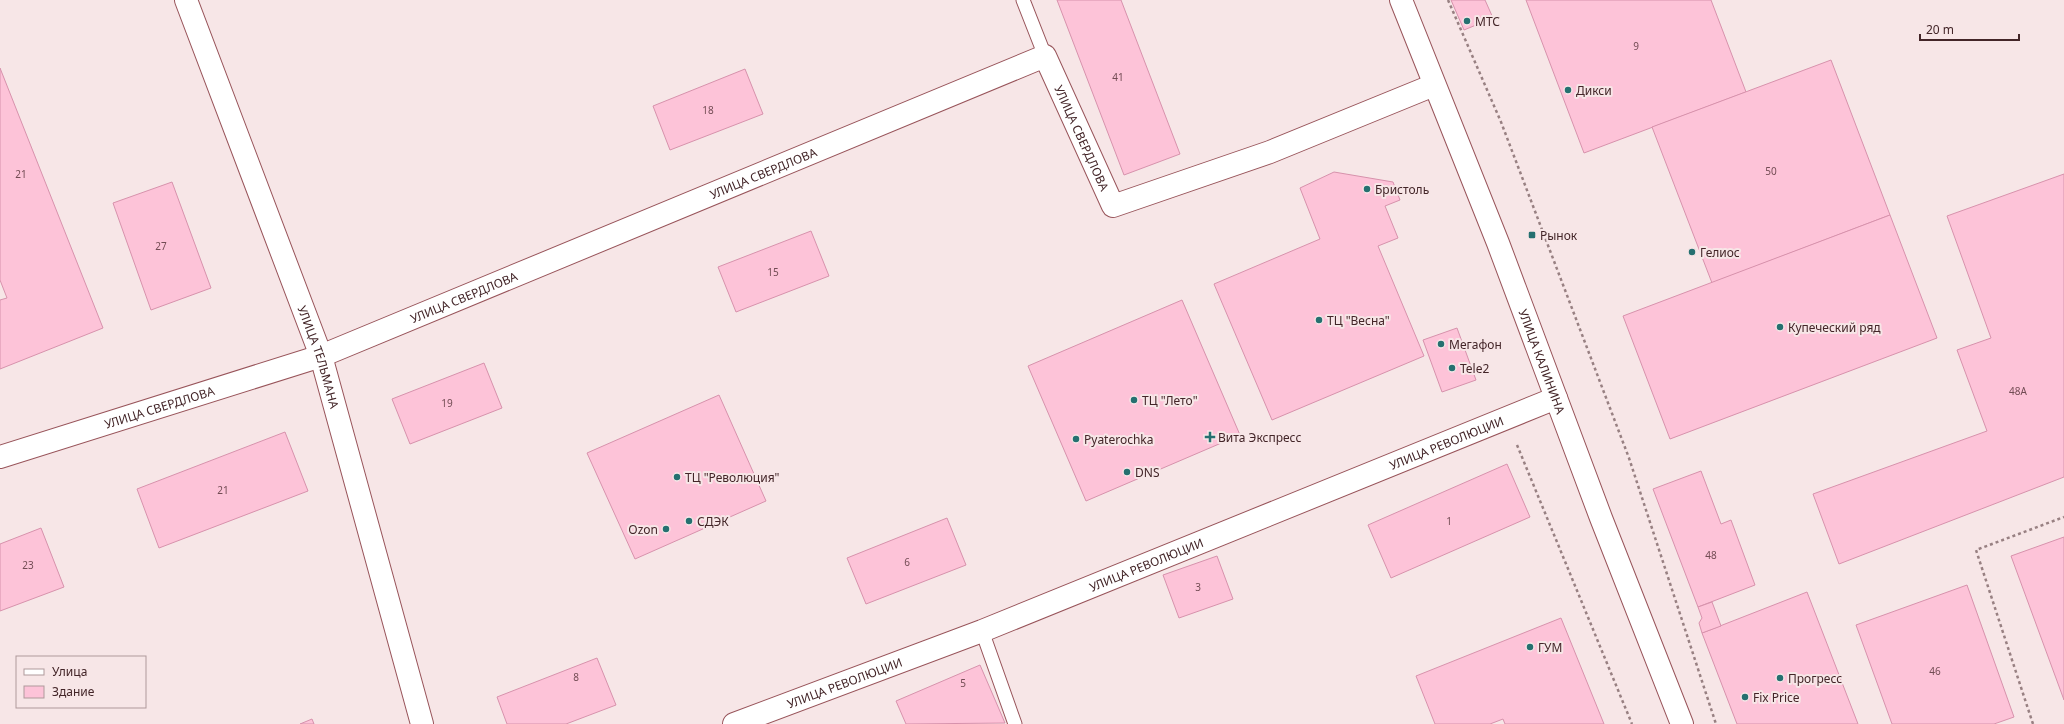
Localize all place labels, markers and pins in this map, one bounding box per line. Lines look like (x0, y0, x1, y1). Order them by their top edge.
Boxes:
place label: МТС (1475, 13, 1500, 30)
marker: МТС (1462, 16, 1472, 26)
place label: Дикси (1576, 82, 1612, 99)
marker: Дикси (1563, 85, 1573, 95)
place label: Бристоль (1375, 181, 1429, 198)
marker: Бристоль (1362, 184, 1372, 194)
place label: Рынок (1540, 227, 1578, 244)
marker: Рынок (1527, 230, 1537, 240)
place label: Гелиос (1700, 244, 1740, 261)
marker: Гелиос (1687, 247, 1697, 257)
place label: ТЦ "Весна" (1327, 312, 1390, 329)
marker: ТЦ "Весна" (1314, 315, 1324, 325)
place label: Купеческий ряд (1788, 319, 1881, 336)
marker: Купеческий ряд (1775, 322, 1785, 332)
place label: Мегафон (1449, 336, 1502, 353)
marker: Мегафон (1436, 339, 1446, 349)
place label: Tele2 (1460, 360, 1489, 377)
marker: Tele2 (1447, 363, 1457, 373)
place label: ТЦ "Лето" (1142, 392, 1198, 409)
marker: ТЦ "Лето" (1129, 395, 1139, 405)
place label: Вита Экспресс (1218, 429, 1301, 446)
place label: Pyaterochka (1084, 431, 1154, 448)
marker: Вита Экспресс (1205, 432, 1215, 442)
marker: Pyaterochka (1071, 434, 1081, 444)
place label: DNS (1135, 464, 1160, 481)
marker: DNS (1122, 467, 1132, 477)
place label: ТЦ "Революция" (685, 469, 780, 486)
marker: ТЦ "Революция" (672, 472, 682, 482)
place label: СДЭК (697, 513, 729, 530)
marker: СДЭК (684, 516, 694, 526)
place label: Ozon (628, 521, 658, 538)
marker: Ozon (661, 524, 671, 534)
place label: ГУМ (1538, 639, 1562, 656)
marker: ГУМ (1525, 642, 1535, 652)
place label: Прогресс (1788, 670, 1842, 687)
marker: Прогресс (1775, 673, 1785, 683)
place label: Fix Price (1753, 689, 1800, 706)
marker: Fix Price (1740, 692, 1750, 702)

